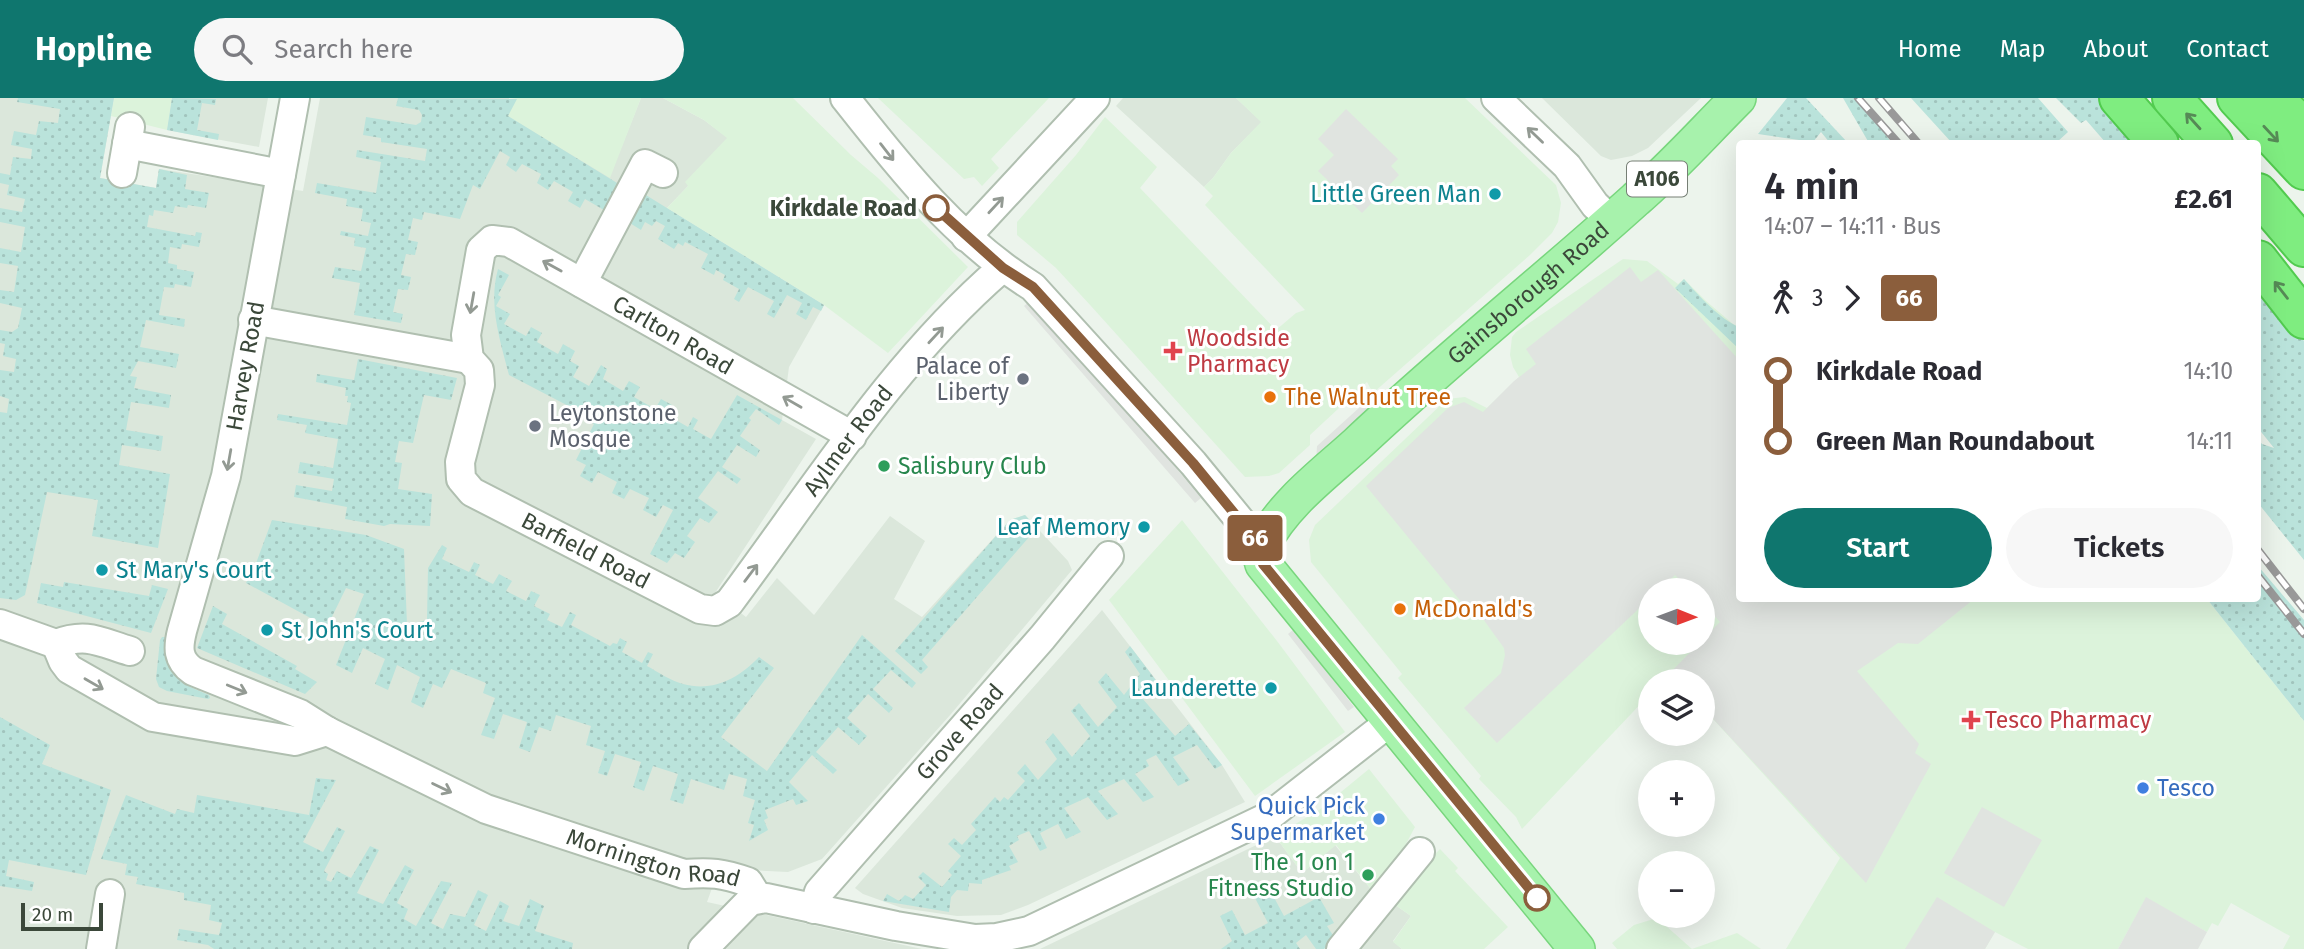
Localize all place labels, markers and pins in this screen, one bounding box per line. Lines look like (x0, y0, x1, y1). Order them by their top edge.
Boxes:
place label: Little Green Man (1310, 180, 1481, 208)
marker: Little Green Man (1487, 186, 1503, 202)
place label: Kirkdale Road (770, 194, 917, 222)
marker: Kirkdale Road (923, 195, 949, 221)
place label: Woodside Pharmacy (1187, 324, 1290, 378)
marker: Woodside Pharmacy (1165, 343, 1181, 359)
place label: Palace of Liberty (915, 352, 1011, 406)
marker: Palace of Liberty (1015, 371, 1031, 387)
place label: The Walnut Tree (1284, 383, 1451, 411)
marker: The Walnut Tree (1262, 389, 1278, 405)
place label: Leytonstone Mosque (549, 399, 677, 453)
marker: Leytonstone Mosque (527, 418, 543, 434)
place label: Salisbury Club (898, 452, 1047, 480)
marker: Salisbury Club (876, 458, 892, 474)
place label: Leaf Memory (997, 513, 1131, 541)
marker: Leaf Memory (1136, 519, 1152, 535)
place label: St Mary's Court (116, 556, 272, 584)
marker: St Mary's Court (94, 562, 110, 578)
place label: McDonald's (1414, 595, 1533, 623)
marker: McDonald's (1392, 601, 1408, 617)
place label: St John's Court (281, 616, 434, 644)
marker: St John's Court (259, 622, 275, 638)
place label: Launderette (1131, 674, 1257, 702)
marker: Launderette (1263, 680, 1279, 696)
place label: Tesco Pharmacy (1985, 706, 2152, 734)
marker: Tesco Pharmacy (1963, 712, 1979, 728)
place label: Tesco (2157, 774, 2215, 802)
marker: Tesco (2135, 780, 2151, 796)
place label: Quick Pick Supermarket (1230, 792, 1366, 846)
marker: Quick Pick Supermarket (1371, 811, 1387, 827)
place label: The 1 on 1 Fitness Studio (1207, 848, 1354, 902)
marker: The 1 on 1 Fitness Studio (1360, 867, 1376, 883)
unlabelled marker (1524, 885, 1550, 911)

